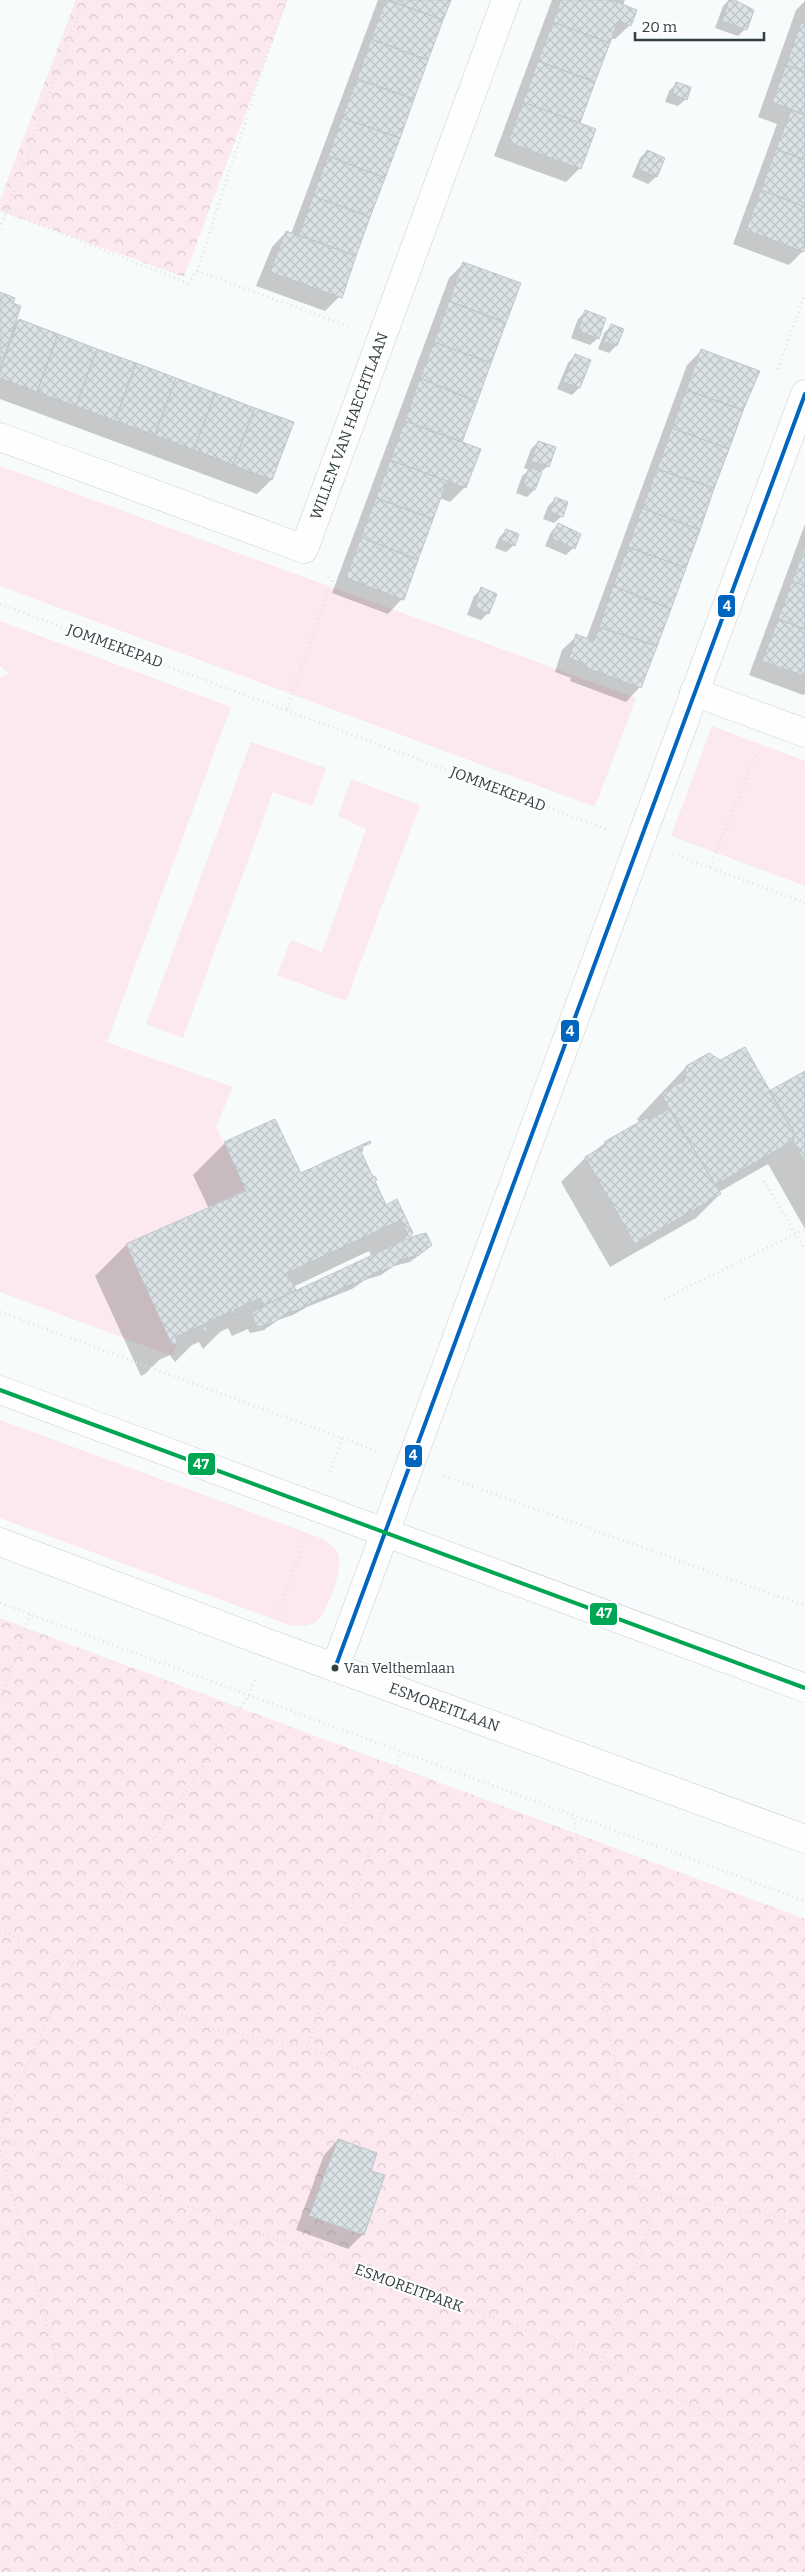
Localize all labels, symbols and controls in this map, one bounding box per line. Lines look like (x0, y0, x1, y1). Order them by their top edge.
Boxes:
scale bar (635, 10, 764, 42)
text: 20 m (642, 18, 678, 36)
street label: WILLEM VAN HAECHTLAAN (307, 330, 392, 522)
line badge: 4 (717, 594, 736, 618)
text: 4 (723, 598, 732, 615)
street label: JOMMEKEPAD (64, 620, 165, 672)
street label: JOMMEKEPAD (447, 762, 548, 815)
line badge: 4 (560, 1019, 580, 1043)
text: 4 (566, 1023, 575, 1040)
line badge: 4 (404, 1444, 423, 1468)
text: 4 (409, 1447, 418, 1464)
line badge: 47 (187, 1452, 216, 1476)
text: 47 (193, 1456, 209, 1473)
line badge: 47 (589, 1602, 618, 1626)
text: 47 (596, 1605, 612, 1622)
place label: Van Velthemlaan (344, 1660, 455, 1677)
marker: Van Velthemlaan (330, 1663, 340, 1673)
street label: ESMOREITLAAN (387, 1679, 502, 1736)
street label: ESMOREITPARK (352, 2260, 466, 2316)

